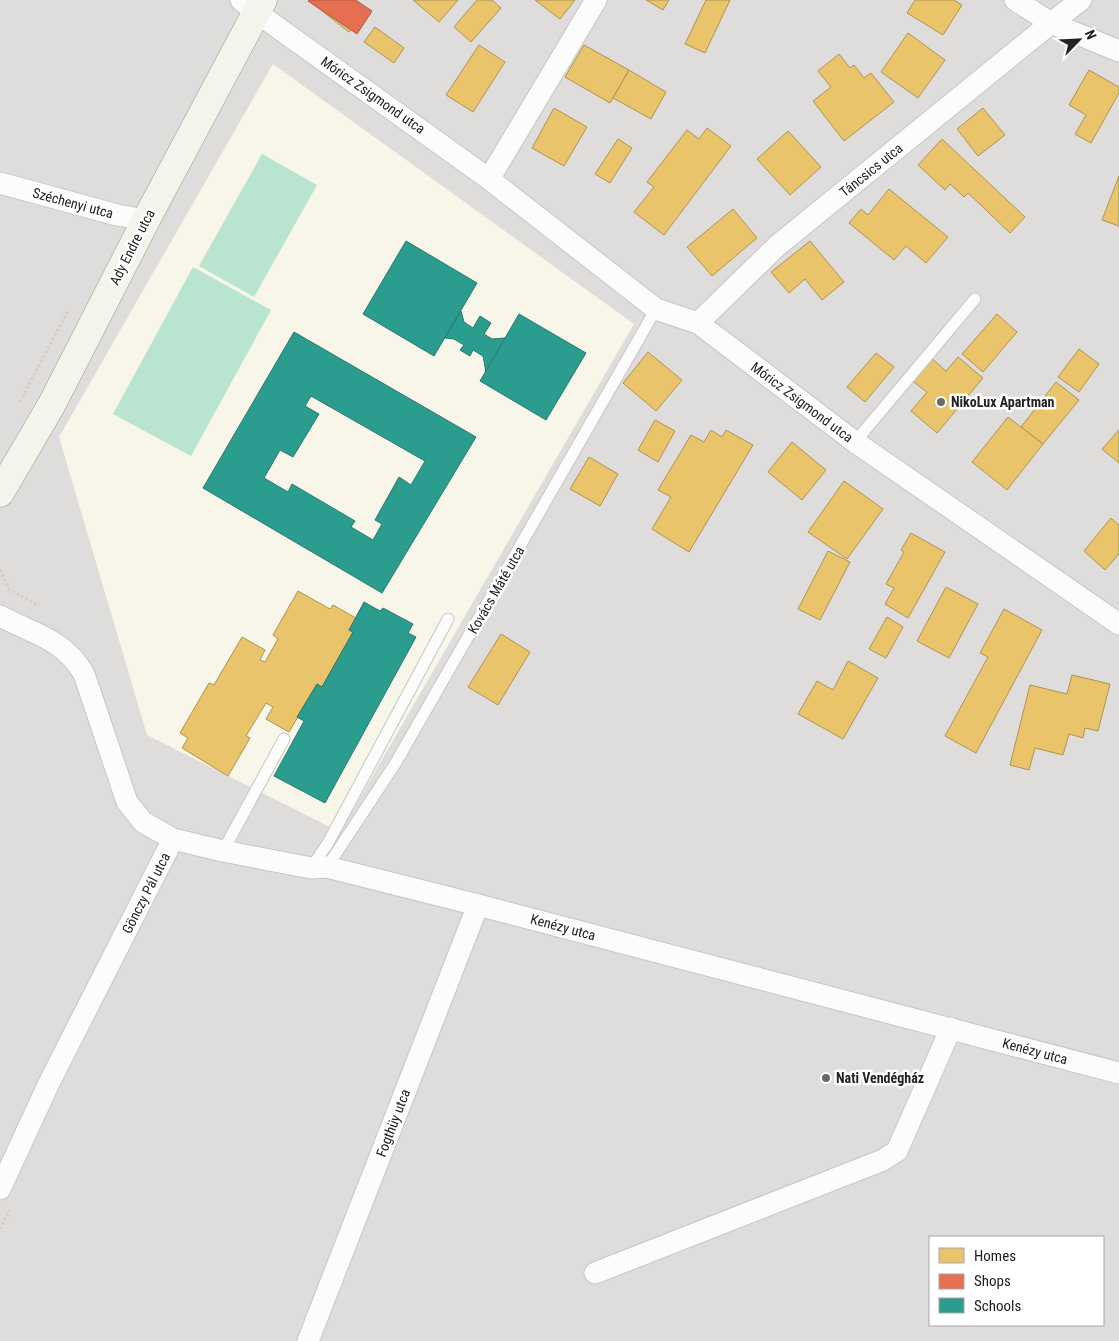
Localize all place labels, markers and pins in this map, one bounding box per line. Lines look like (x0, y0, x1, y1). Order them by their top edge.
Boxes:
place label: NikoLux Apartman (951, 394, 1055, 410)
marker: NikoLux Apartman (935, 396, 947, 408)
place label: Nati Vendégház (836, 1070, 924, 1086)
marker: Nati Vendégház (820, 1072, 832, 1084)

